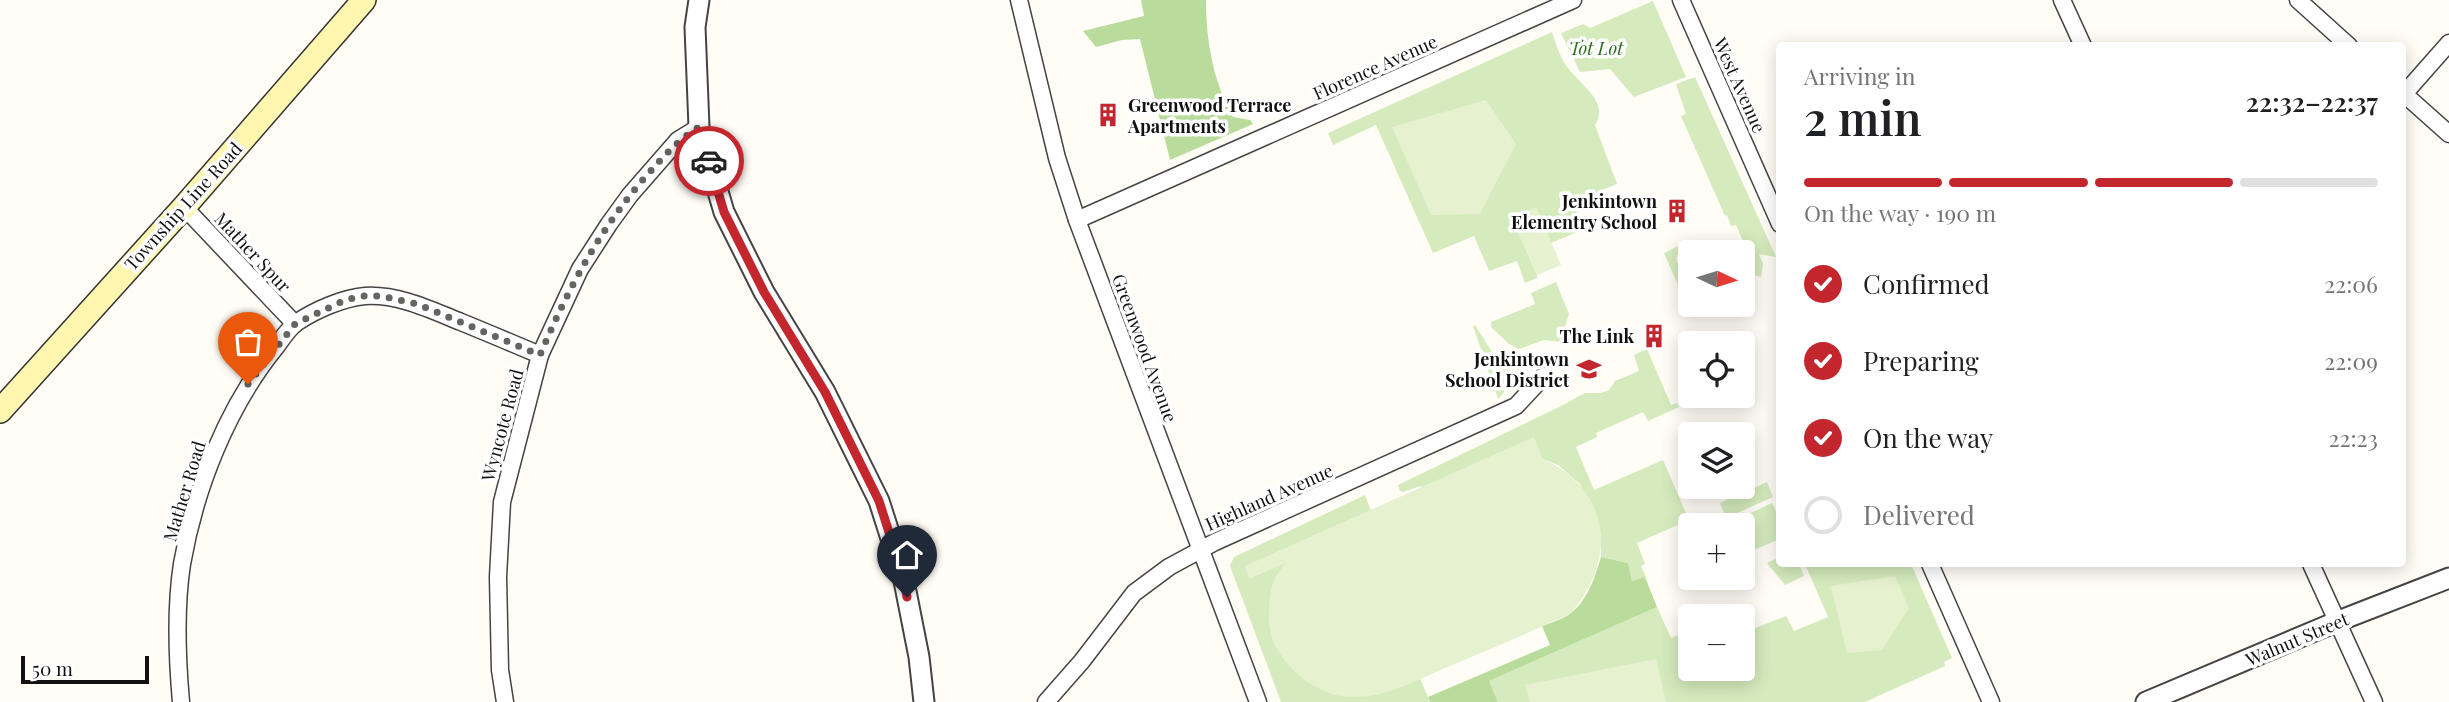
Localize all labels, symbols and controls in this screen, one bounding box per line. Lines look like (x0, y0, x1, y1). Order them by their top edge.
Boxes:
street label: Florence Avenue (1309, 29, 1441, 105)
street label: West Avenue (1708, 33, 1772, 136)
park label: Tot Lot (1569, 36, 1624, 60)
text: Arriving in (1804, 60, 1916, 91)
text: 22:32–22:37 (2246, 84, 2378, 119)
text: 2 min (1804, 86, 1922, 148)
place label: Greenwood Terrace Apartments (1127, 93, 1291, 138)
building icon: Greenwood Terrace Apartments (1094, 101, 1122, 129)
courier (674, 126, 744, 196)
street label: Township Line Road (119, 136, 247, 275)
icon: car (690, 142, 728, 180)
place label: Jenkintown Elementry School (1511, 189, 1657, 234)
building icon: Jenkintown Elementry School (1663, 197, 1691, 225)
text: On the way · 190 m (1804, 197, 1996, 228)
street label: Mather Spur (210, 207, 296, 297)
north arrow (1678, 240, 1755, 317)
map controls (1678, 240, 1755, 681)
icon: check (1804, 265, 1842, 303)
text: Confirmed (1863, 266, 1990, 301)
text: 22:06 (2324, 268, 2378, 299)
street label: Greenwood Avenue (1107, 270, 1183, 426)
pin (218, 312, 278, 384)
building icon: The Link (1640, 322, 1668, 350)
icon: bag (229, 323, 267, 361)
place label: The Link (1560, 324, 1634, 348)
button: locate (1678, 331, 1755, 408)
icon: check (1804, 342, 1842, 380)
text: Preparing (1863, 343, 1979, 378)
text: 22:09 (2324, 345, 2378, 376)
place label: Jenkintown School District (1445, 347, 1570, 392)
school or university icon: Jenkintown School District (1575, 355, 1603, 383)
street label: Wyncote Road (475, 366, 529, 485)
icon: check (1804, 419, 1842, 457)
text: On the way (1863, 420, 1993, 455)
button: layers (1678, 422, 1755, 499)
text: 22:23 (2328, 422, 2378, 453)
street label: Mather Road (157, 437, 211, 544)
street label: Highland Avenue (1201, 458, 1337, 536)
text: Delivered (1863, 497, 1975, 532)
button: + (1678, 513, 1755, 590)
pin (877, 525, 937, 597)
icon: home (888, 536, 926, 574)
button: − (1678, 604, 1755, 681)
street label: Walnut Street (2241, 606, 2353, 672)
scale bar (21, 653, 149, 685)
text: 50 m (32, 655, 73, 681)

